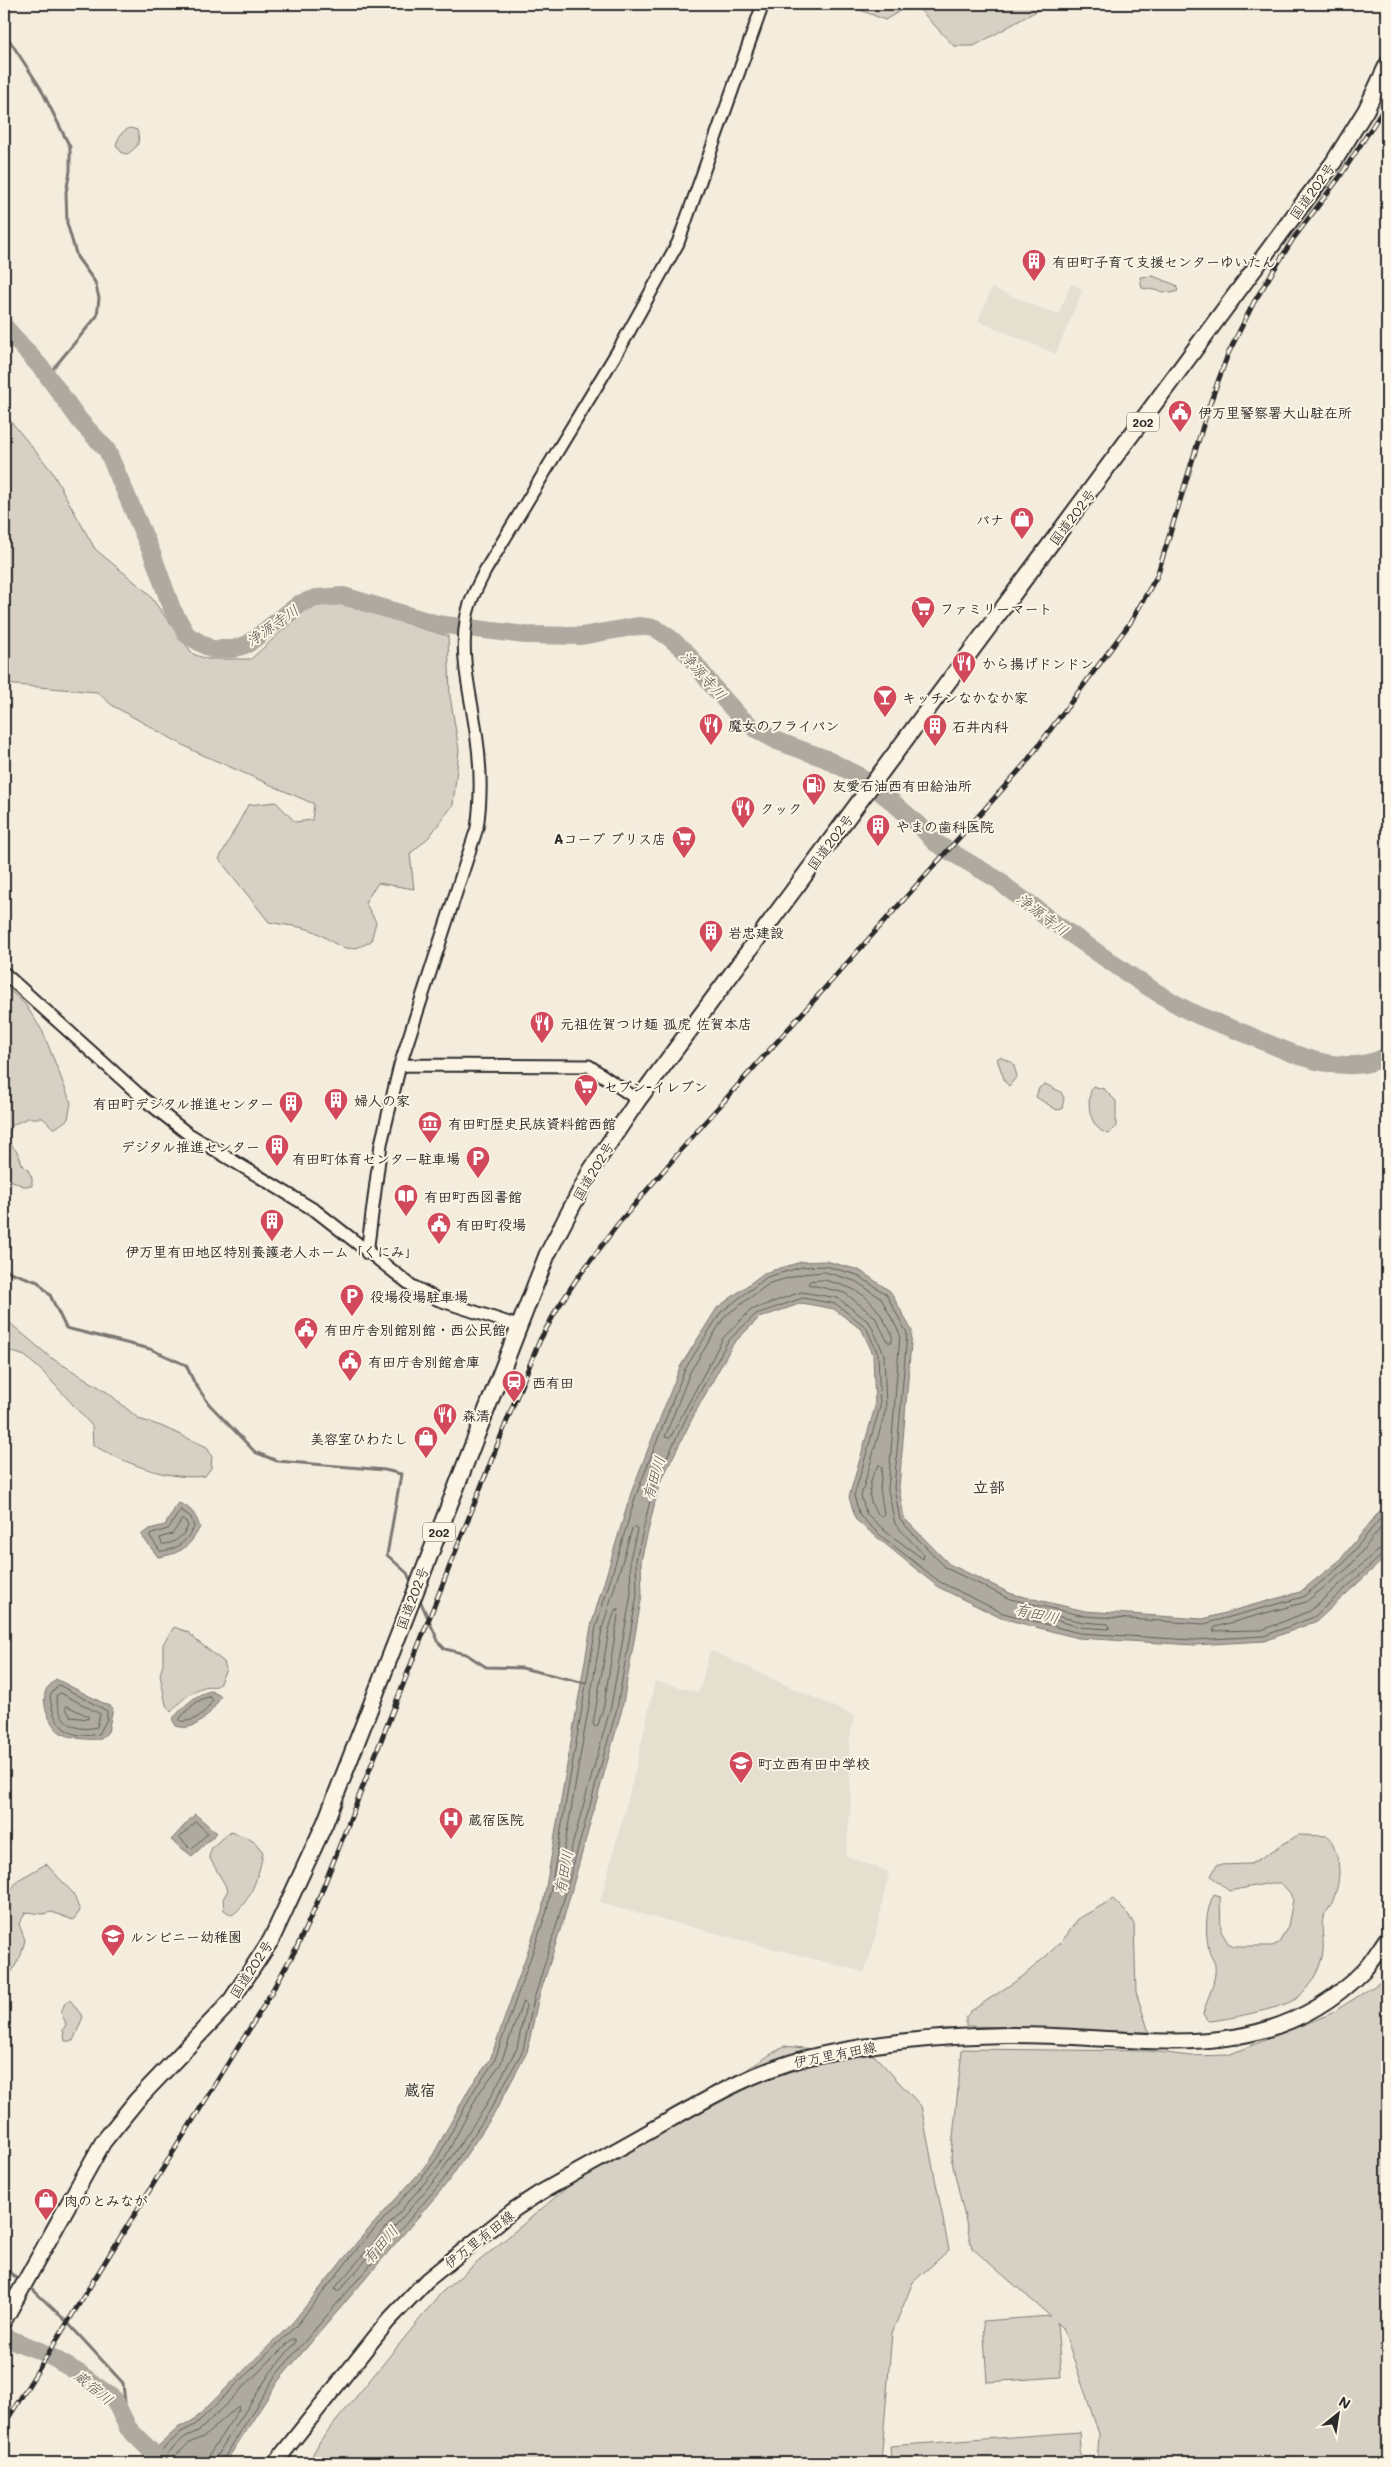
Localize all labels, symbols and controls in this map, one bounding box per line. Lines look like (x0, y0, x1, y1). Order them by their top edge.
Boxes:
street label: 国道202号 (1285, 159, 1339, 223)
building icon: 有田町子育て支援センターゆいたん (1021, 248, 1047, 282)
place label: 有田町子育て支援センターゆいたん (1052, 252, 1276, 271)
public building icon: 伊万里警察署大山駐在所 (1167, 399, 1193, 433)
place label: 伊万里警察署大山駐在所 (1198, 403, 1352, 422)
road number: 202 (1127, 412, 1159, 432)
street label: 国道202号 (1044, 485, 1100, 549)
shop icon: パナ (1009, 506, 1035, 540)
place label: パナ (976, 510, 1004, 529)
supermarket icon: ファミリーマート (910, 595, 936, 629)
place label: ファミリーマート (940, 599, 1053, 618)
water label: 浄源寺川 (242, 600, 302, 650)
water label: 浄源寺川 (676, 646, 732, 704)
restaurant icon: から揚げドンドン (951, 650, 977, 684)
place label: から揚げドンドン (982, 654, 1094, 673)
bar icon: キッチンなかなか家 (872, 684, 898, 718)
place label: キッチンなかなか家 (902, 688, 1028, 707)
restaurant icon: 魔女のフライパン (698, 712, 724, 746)
building icon: 石井内科 (922, 713, 948, 747)
place label: 魔女のフライパン (728, 716, 839, 735)
place label: 石井内科 (952, 717, 1009, 736)
fuel station icon: 友愛石油西有田給油所 (801, 772, 827, 806)
place label: 友愛石油西有田給油所 (832, 776, 972, 795)
restaurant icon: クック (730, 795, 756, 829)
place label: クック (760, 799, 802, 818)
street label: 国道202号 (802, 810, 858, 874)
building icon: やまの歯科医院 (865, 813, 891, 847)
place label: やまの歯科医院 (896, 817, 994, 836)
supermarket icon: Aコープ ブリス店 (671, 825, 697, 859)
place label: Aコープ ブリス店 (554, 829, 666, 848)
water label: 浄源寺川 (1013, 888, 1073, 940)
building icon: 岩忠建設 (698, 919, 724, 953)
place label: 岩忠建設 (728, 923, 784, 942)
restaurant icon: 元祖佐賀つけ麺 孤虎 佐賀本店 (529, 1010, 555, 1044)
place label: 元祖佐賀つけ麺 孤虎 佐賀本店 (560, 1014, 752, 1033)
supermarket icon: セブン-イレブン (573, 1073, 599, 1107)
place label: セブン-イレブン (604, 1077, 708, 1096)
building icon: 婦人の家 (323, 1087, 349, 1121)
building icon: 有田町デジタル推進センター (278, 1090, 304, 1124)
place label: 婦人の家 (354, 1091, 410, 1110)
place label: 有田町デジタル推進センター (93, 1094, 274, 1113)
museum icon: 有田町歴史民族資料館西館 (417, 1110, 443, 1144)
place label: 有田町歴史民族資料館西館 (448, 1114, 616, 1133)
building icon: デジタル推進センター (264, 1133, 290, 1167)
place label: デジタル推進センター (121, 1137, 260, 1156)
street label: 国道202号 (568, 1138, 618, 1204)
parking icon: 有田町体育センター駐車場 (465, 1145, 491, 1179)
place label: 有田町体育センター駐車場 (292, 1149, 460, 1168)
library icon: 有田町西図書館 (393, 1183, 419, 1217)
place label: 有田町西図書館 (424, 1187, 522, 1206)
building icon: 伊万里有田地区特別養護老人ホーム「くにみ」 (259, 1208, 285, 1242)
public building icon: 有田町役場 (426, 1211, 452, 1245)
place label: 有田町役場 (456, 1215, 526, 1234)
place label: 伊万里有田地区特別養護老人ホーム「くにみ」 (125, 1242, 419, 1261)
parking icon: 役場役場駐車場 (339, 1283, 365, 1317)
place label: 役場役場駐車場 (370, 1287, 468, 1306)
public building icon: 有田庁舎別館別館・西公民館 (293, 1316, 319, 1350)
place label: 有田庁舎別館別館・西公民館 (324, 1320, 506, 1339)
public building icon: 有田庁舎別館倉庫 (337, 1348, 363, 1382)
place label: 有田庁舎別館倉庫 (368, 1352, 480, 1371)
station icon: 西有田 (501, 1369, 527, 1403)
place label: 西有田 (532, 1373, 574, 1392)
restaurant icon: 森清 (432, 1402, 458, 1436)
place label: 森清 (462, 1406, 490, 1425)
shop icon: 美容室ひわたし (413, 1425, 439, 1459)
place label: 美容室ひわたし (310, 1429, 408, 1448)
water label: 有田川 (637, 1454, 669, 1502)
district label: 立部 (973, 1476, 1005, 1497)
road number: 202 (423, 1522, 455, 1541)
street label: 国道202号 (391, 1564, 433, 1632)
water label: 有田川 (1013, 1598, 1061, 1628)
school or university icon: 町立西有田中学校 (728, 1750, 754, 1784)
place label: 町立西有田中学校 (758, 1754, 870, 1773)
hospital icon: 蔵宿医院 (438, 1806, 464, 1840)
place label: 蔵宿医院 (468, 1810, 524, 1829)
water label: 有田川 (549, 1848, 577, 1896)
school or university icon: ルンビニー幼稚園 (100, 1923, 126, 1957)
place label: ルンビニー幼稚園 (130, 1927, 242, 1946)
street label: 国道202号 (225, 1936, 277, 2002)
street label: 伊万里有田線 (792, 2037, 878, 2071)
district label: 蔵宿 (404, 2079, 436, 2100)
shop icon: 肉のとみなが (33, 2187, 59, 2221)
place label: 肉のとみなが (64, 2191, 148, 2210)
street label: 伊万里有田線 (440, 2206, 518, 2272)
water label: 有田川 (358, 2220, 402, 2268)
water label: 蔵宿川 (70, 2365, 118, 2409)
north arrow (1314, 2390, 1364, 2440)
text: N (1335, 2391, 1354, 2413)

